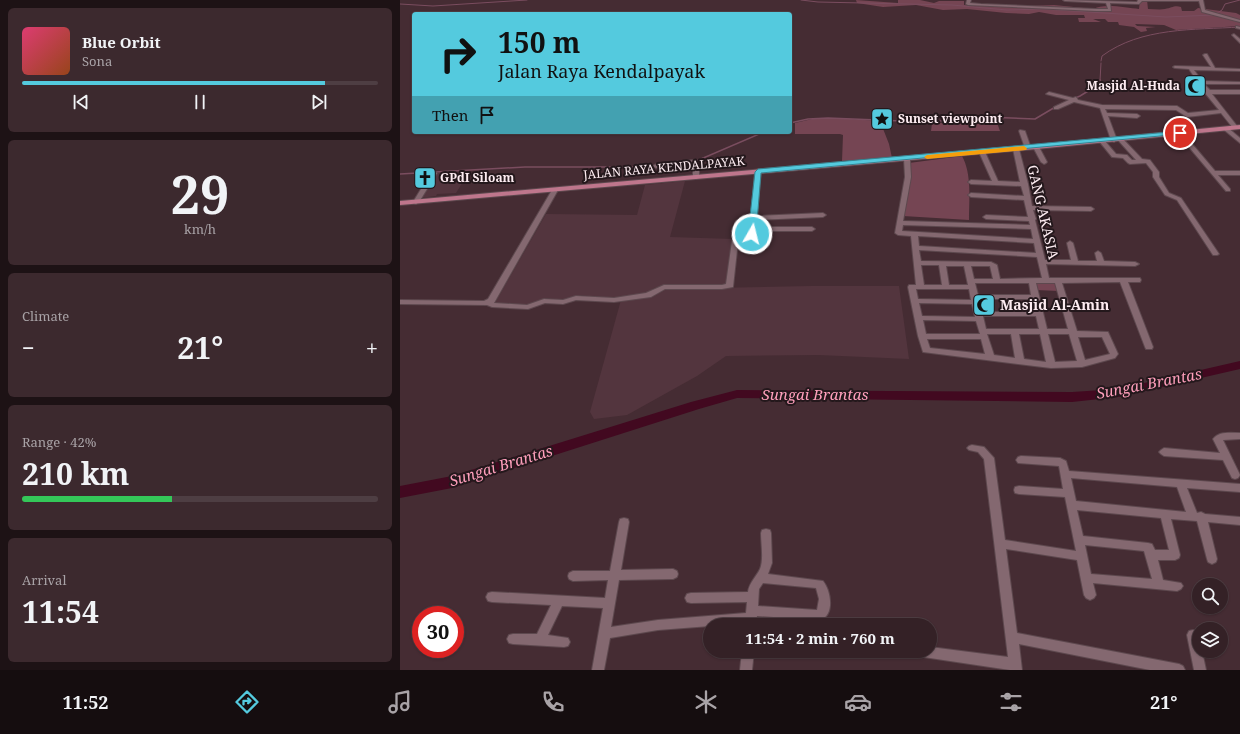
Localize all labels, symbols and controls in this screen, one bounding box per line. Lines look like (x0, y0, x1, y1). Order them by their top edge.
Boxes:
text: 150 m (498, 23, 580, 61)
icon: right (432, 28, 484, 80)
text: Blue Orbit (82, 32, 161, 52)
text: Sona (82, 52, 112, 70)
text: Jalan Raya Kendalpayak (498, 59, 705, 83)
mosque icon: Masjid Al-Huda (1182, 73, 1208, 99)
place label: Masjid Al-Huda (1087, 77, 1180, 94)
icon: previous (70, 91, 92, 113)
icon: pause (189, 91, 211, 113)
icon: next (308, 91, 330, 113)
icon: arrive (476, 104, 498, 126)
text: Then (432, 105, 468, 125)
place icon: Sunset viewpoint (869, 106, 895, 132)
place label: Sunset viewpoint (898, 110, 1003, 127)
pin (1163, 116, 1197, 150)
icon: arrive (1169, 122, 1191, 144)
street label: JALAN RAYA KENDALPAYAK (582, 152, 746, 183)
text: 29 (171, 158, 229, 229)
street label: GANG AKASIA (1023, 163, 1064, 261)
church icon: GPdI Siloam (412, 165, 438, 191)
place label: GPdI Siloam (440, 169, 515, 186)
position arrow (731, 213, 773, 255)
text: km/h (184, 220, 216, 238)
mosque icon: Masjid Al-Amin (971, 292, 997, 318)
place label: Masjid Al-Amin (1000, 295, 1109, 314)
text: Climate (22, 307, 69, 325)
text: 21° (177, 327, 223, 368)
text: − (22, 332, 35, 362)
text: + (366, 332, 378, 362)
water label: Sungai Brantas (1094, 363, 1203, 403)
water label: Sungai Brantas (762, 384, 869, 404)
text: Range · 42% (22, 433, 96, 451)
water label: Sungai Brantas (447, 440, 555, 490)
text: 210 km (22, 453, 129, 494)
text: Arrival (22, 571, 66, 589)
map controls (1192, 578, 1228, 658)
button: search (1192, 578, 1228, 614)
text: 11:54 (22, 591, 99, 632)
speed limit sign: 30 (412, 606, 464, 658)
button: layers (1192, 622, 1228, 658)
text: 11:54 · 2 min · 760 m (745, 628, 895, 648)
icon: directions (233, 688, 261, 716)
icon: music (386, 688, 414, 716)
icon: phone (539, 688, 567, 716)
icon: climate (692, 688, 720, 716)
icon: car (844, 688, 872, 716)
icon: filters (997, 688, 1025, 716)
text: 11:52 (62, 690, 109, 714)
text: 21° (1150, 690, 1178, 714)

